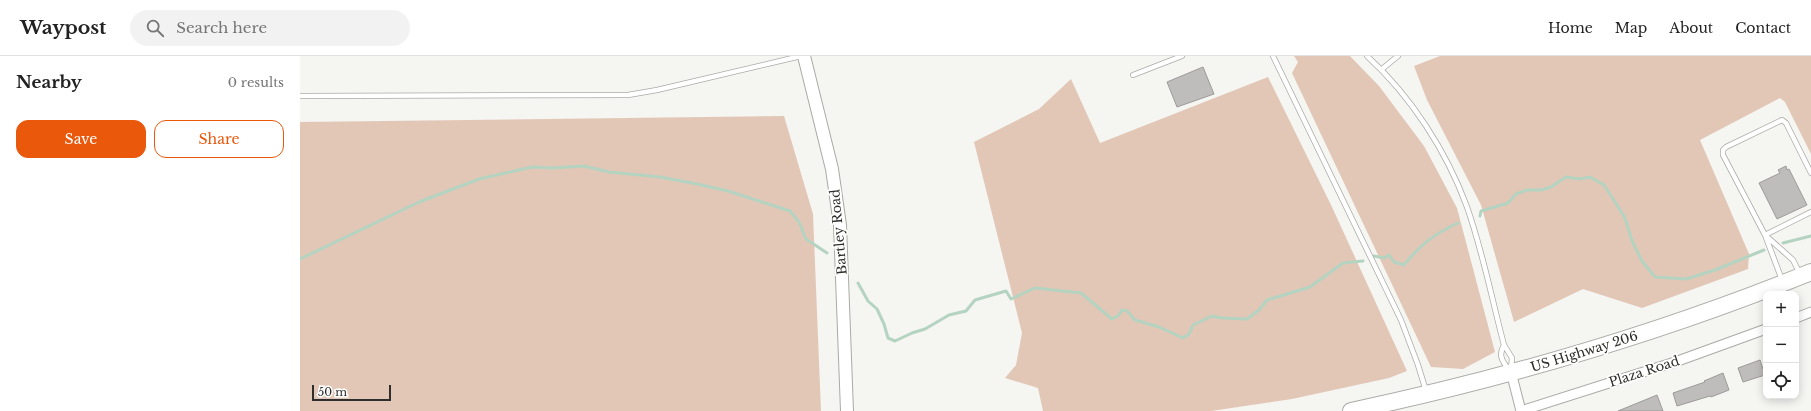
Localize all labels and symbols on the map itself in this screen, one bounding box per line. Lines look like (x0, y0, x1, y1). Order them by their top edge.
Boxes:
street label: Bartley Road (826, 188, 851, 276)
street label: US Highway 206 (1528, 327, 1640, 376)
street label: Plaza Road (1607, 352, 1682, 391)
scale bar (312, 383, 391, 402)

